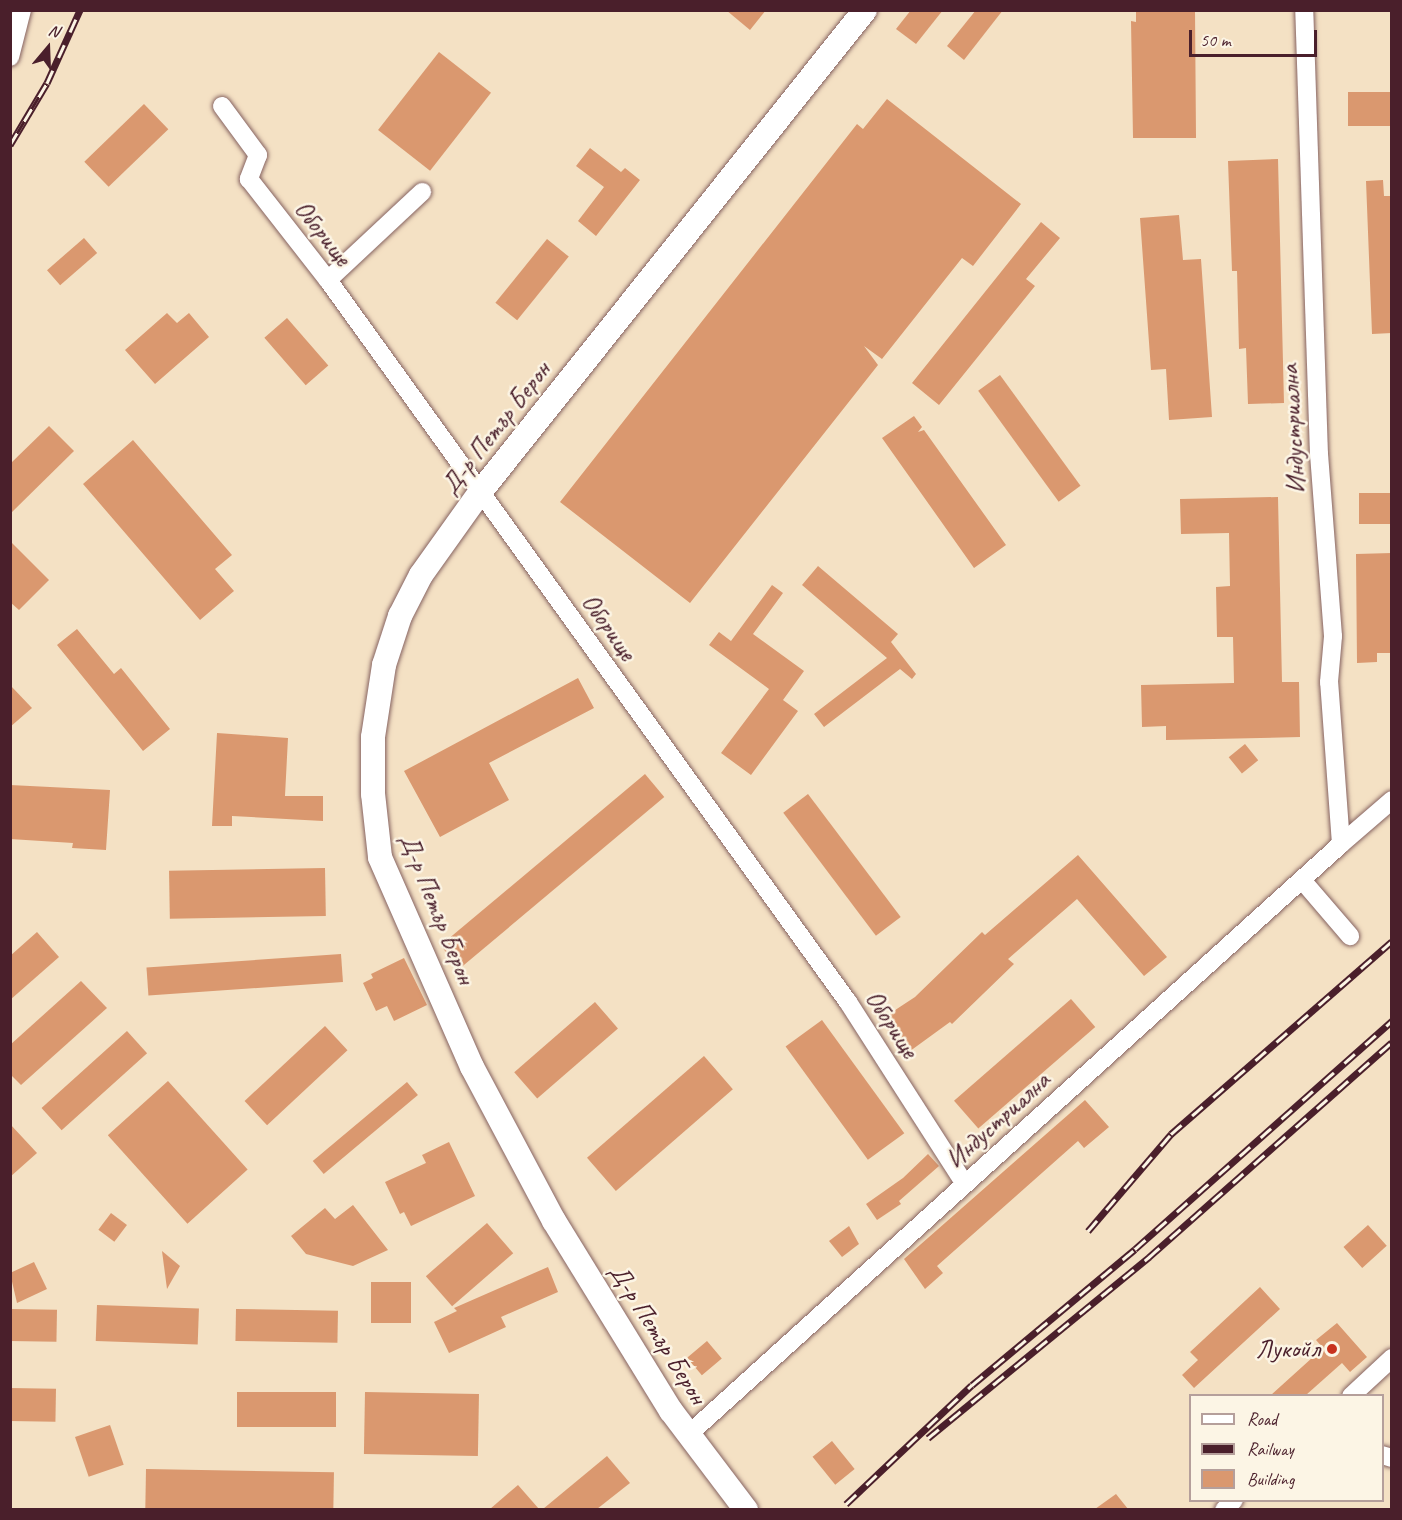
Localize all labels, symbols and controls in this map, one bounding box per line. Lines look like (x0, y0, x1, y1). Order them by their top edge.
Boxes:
north arrow (18, 18, 78, 78)
scale bar (1192, 18, 1320, 56)
text: N (46, 20, 62, 42)
text: 50 m (1200, 29, 1231, 51)
street label: Оборище (288, 194, 358, 272)
street label: Д-р Петър Берон (436, 357, 556, 499)
street label: Индустриална (1274, 363, 1312, 495)
street label: Оборище (575, 588, 643, 666)
street label: Д-р Петър Берон (393, 831, 481, 987)
street label: Оборище (859, 984, 925, 1064)
street label: Индустриална (939, 1065, 1057, 1175)
street label: Д-р Петър Берон (603, 1259, 713, 1409)
place label: Лукойл (1256, 1333, 1320, 1365)
marker: Лукойл (1325, 1342, 1339, 1356)
legend (1189, 1394, 1384, 1502)
text: Road (1247, 1408, 1277, 1430)
text: Railway (1247, 1438, 1294, 1460)
text: Building (1247, 1468, 1294, 1490)

